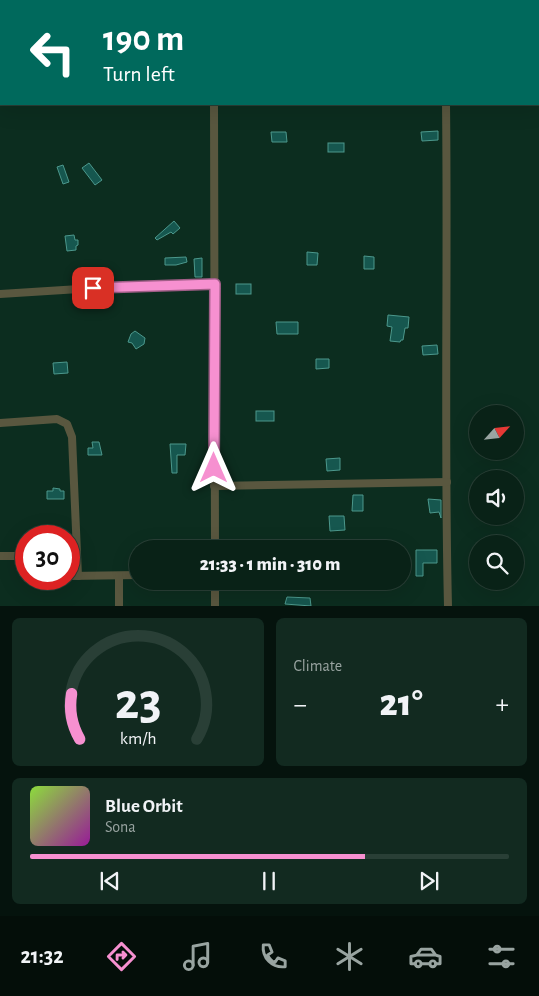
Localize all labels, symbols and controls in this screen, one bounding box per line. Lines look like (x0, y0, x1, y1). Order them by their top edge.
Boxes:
icon: left (20, 20, 85, 85)
text: 190 m (103, 22, 184, 57)
text: Turn left (103, 63, 175, 85)
pin (72, 267, 114, 309)
icon: arrive (79, 274, 107, 302)
north arrow (469, 405, 524, 460)
map controls (469, 405, 524, 590)
position arrow (187, 441, 239, 493)
button: sound (469, 470, 524, 525)
speed limit sign: 30 (15, 525, 80, 590)
button: search (469, 535, 524, 590)
text: 21:33 · 1 min · 310 m (200, 555, 340, 574)
text: Climate (294, 658, 342, 674)
text: 23 (114, 676, 161, 728)
text: 21° (380, 685, 423, 723)
text: − (294, 691, 307, 719)
text: + (496, 691, 509, 719)
text: km/h (119, 730, 156, 748)
text: Blue Orbit (105, 797, 183, 816)
text: Sona (105, 819, 136, 835)
icon: previous (96, 867, 124, 895)
icon: pause (255, 867, 283, 895)
icon: next (415, 867, 443, 895)
icon: directions (104, 939, 139, 974)
icon: music (180, 939, 215, 974)
icon: phone (256, 939, 291, 974)
icon: climate (332, 939, 367, 974)
icon: car (408, 939, 443, 974)
icon: filters (484, 939, 519, 974)
text: 21:32 (20, 945, 64, 967)

